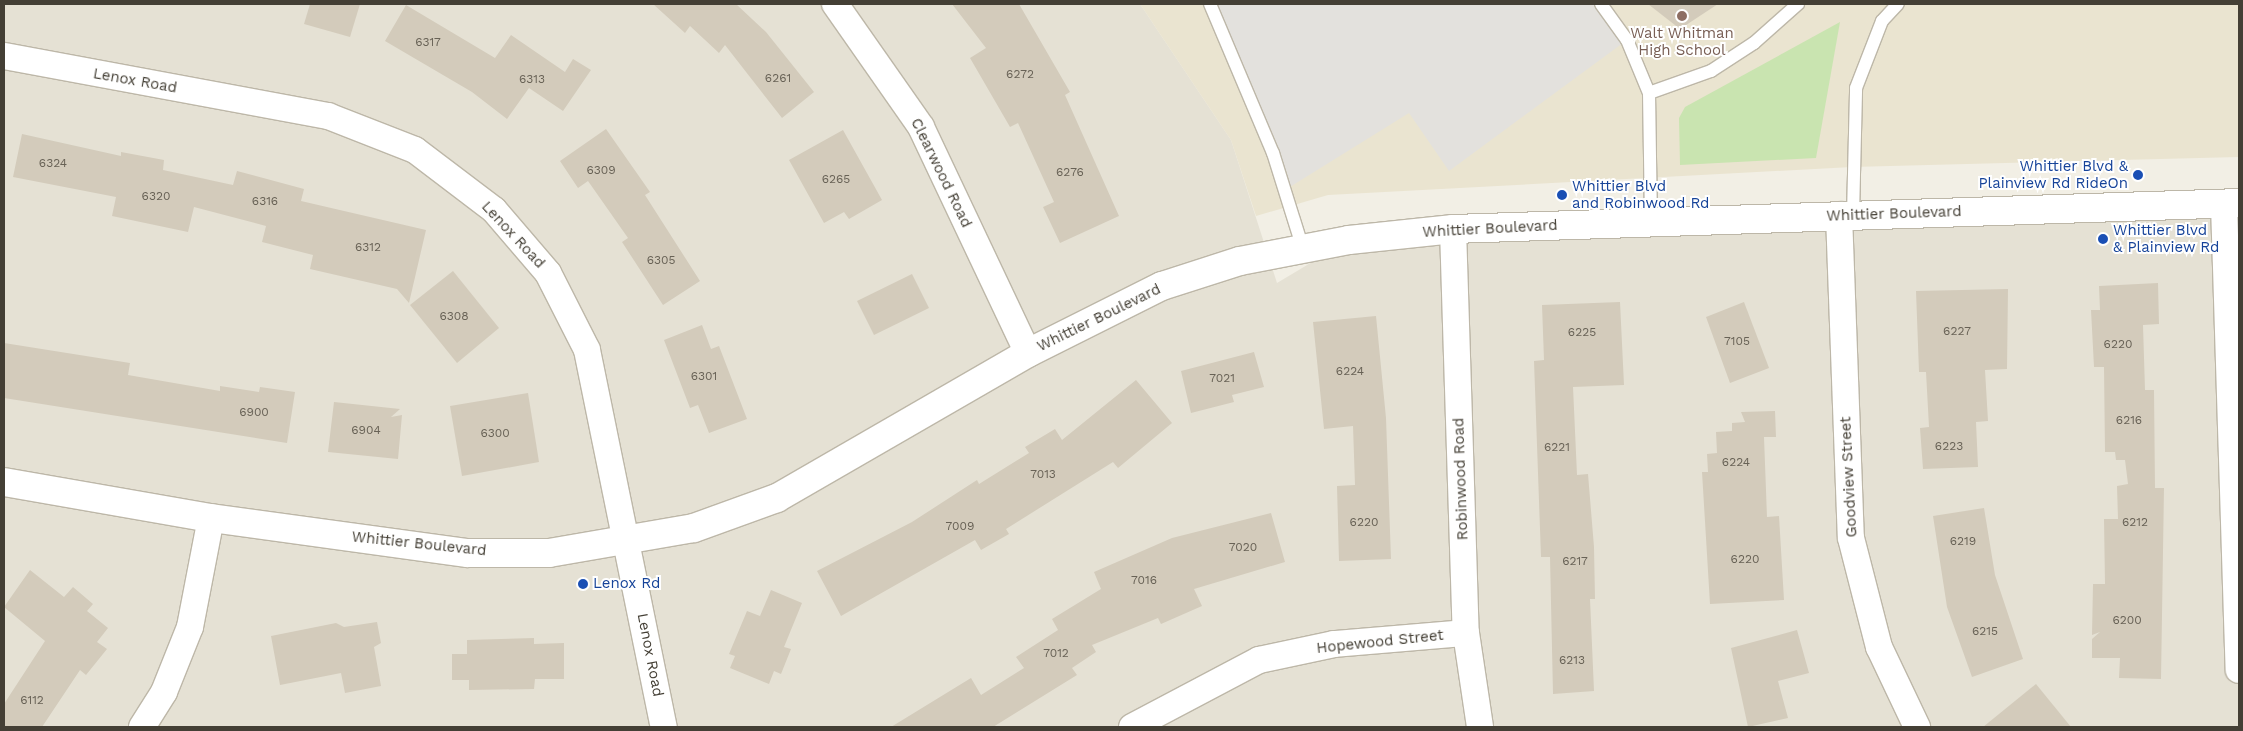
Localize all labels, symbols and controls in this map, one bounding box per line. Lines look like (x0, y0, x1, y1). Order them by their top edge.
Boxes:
marker: Walt Whitman High School (1676, 10, 1688, 22)
place label: Walt Whitman High School (1630, 24, 1734, 59)
house number: 6317 (415, 36, 441, 50)
street label: Lenox Road (92, 65, 178, 97)
house number: 6272 (1006, 68, 1034, 82)
house number: 6261 (765, 72, 791, 86)
house number: 6313 (519, 73, 545, 87)
street label: Clearwood Road (907, 115, 975, 231)
house number: 6324 (39, 157, 67, 171)
place label: Whittier Blvd & Plainview Rd RideOn (1978, 157, 2128, 192)
house number: 6309 (586, 164, 616, 178)
house number: 6276 (1056, 166, 1084, 180)
marker: Whittier Blvd & Plainview Rd RideOn (2132, 169, 2144, 181)
house number: 6265 (822, 173, 850, 187)
place label: Whittier Blvd and Robinwood Rd (1572, 177, 1710, 212)
marker: Whittier Blvd and Robinwood Rd (1556, 189, 1568, 201)
house number: 6320 (142, 190, 170, 204)
house number: 6316 (252, 195, 278, 209)
street label: Lenox Road (477, 198, 549, 272)
street label: Whittier Boulevard (1826, 203, 1962, 225)
street label: Whittier Boulevard (1422, 216, 1558, 242)
place label: Whittier Blvd & Plainview Rd (2113, 221, 2220, 256)
marker: Whittier Blvd & Plainview Rd (2097, 233, 2109, 245)
house number: 6312 (355, 241, 381, 255)
house number: 6305 (647, 254, 675, 268)
street label: Whittier Boulevard (1034, 280, 1164, 356)
house number: 6308 (439, 310, 469, 324)
house number: 6227 (1943, 325, 1971, 339)
house number: 6225 (1568, 326, 1596, 340)
house number: 7105 (1724, 335, 1750, 349)
house number: 6220 (2104, 338, 2132, 352)
house number: 6224 (1336, 365, 1364, 379)
house number: 6301 (691, 370, 717, 384)
house number: 7021 (1209, 372, 1235, 386)
house number: 6900 (239, 406, 269, 420)
house number: 6216 (2116, 414, 2142, 428)
street label: Goodview Street (1837, 416, 1861, 538)
street label: Robinwood Road (1450, 417, 1472, 541)
house number: 6904 (351, 424, 381, 438)
house number: 6300 (480, 427, 510, 441)
house number: 6223 (1935, 440, 1963, 454)
house number: 6221 (1544, 441, 1570, 455)
house number: 6224 (1722, 456, 1750, 470)
house number: 7013 (1030, 468, 1056, 482)
house number: 6220 (1350, 516, 1378, 530)
house number: 6212 (2122, 516, 2148, 530)
house number: 7009 (946, 520, 974, 534)
street label: Whittier Boulevard (351, 528, 487, 560)
house number: 6219 (1950, 535, 1976, 549)
house number: 7020 (1229, 541, 1257, 555)
house number: 6220 (1731, 553, 1759, 567)
house number: 6217 (1562, 555, 1588, 569)
house number: 7016 (1131, 574, 1157, 588)
place label: Lenox Rd (593, 575, 661, 593)
marker: Lenox Rd (577, 578, 589, 590)
street label: Lenox Road (633, 612, 667, 698)
house number: 6200 (2112, 614, 2142, 628)
house number: 6215 (1972, 625, 1998, 639)
street label: Hopewood Street (1316, 626, 1444, 658)
house number: 7012 (1043, 647, 1069, 661)
house number: 6213 (1559, 654, 1585, 668)
house number: 6112 (20, 694, 44, 708)

